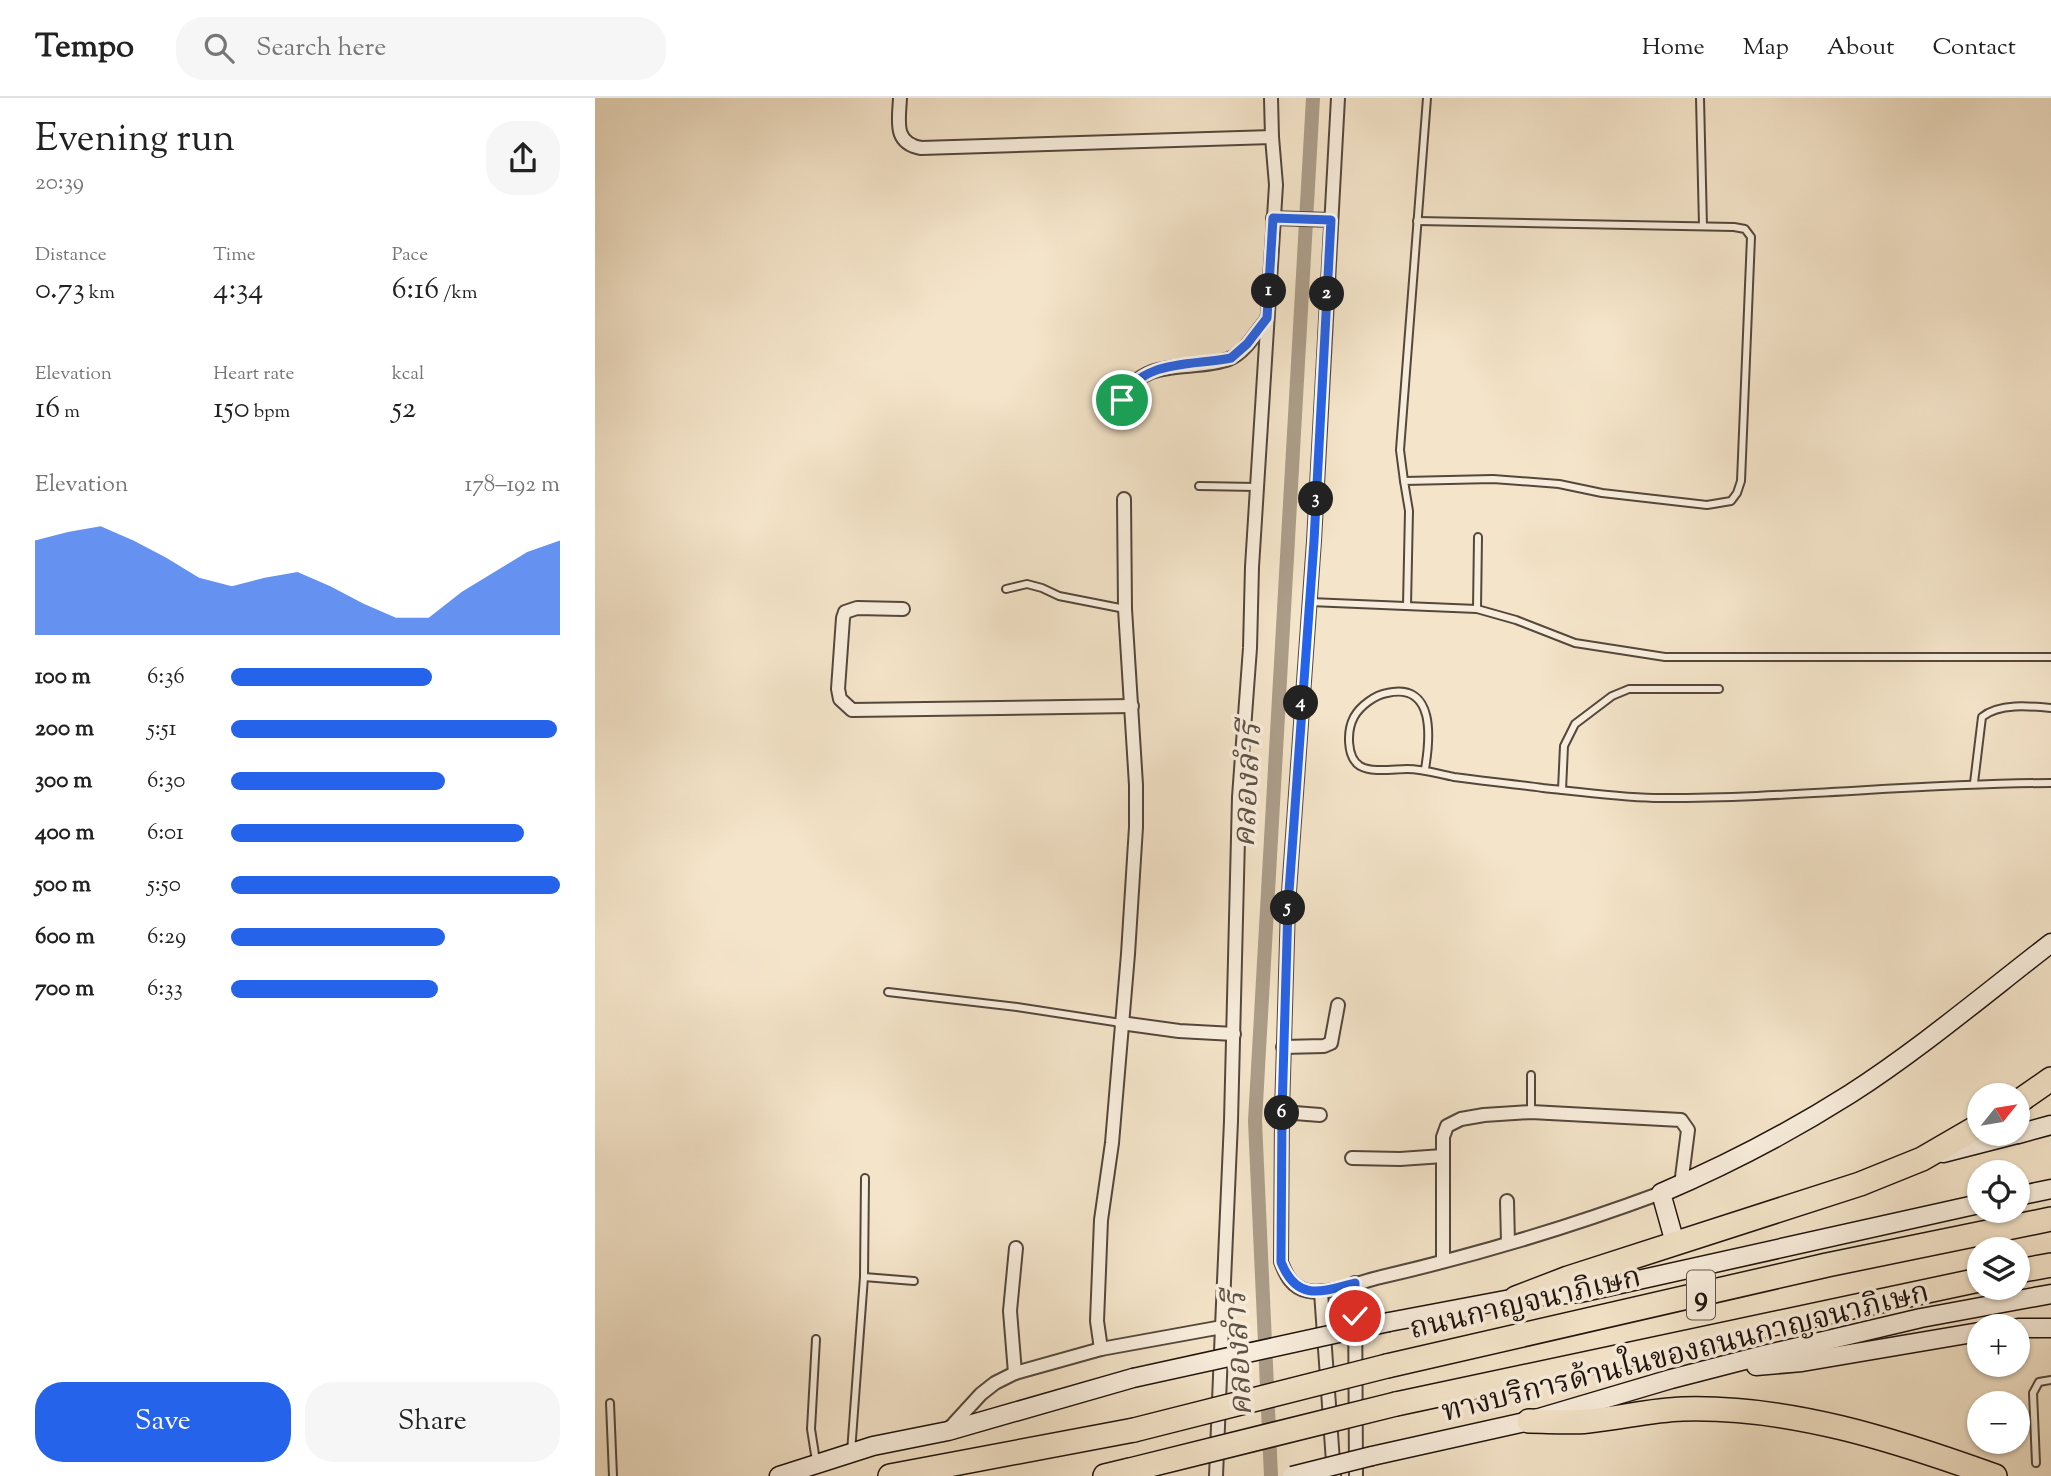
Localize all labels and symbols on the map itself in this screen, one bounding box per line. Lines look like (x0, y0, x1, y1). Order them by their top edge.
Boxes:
pin: 1 (1251, 274, 1287, 308)
pin: 2 (1309, 276, 1345, 312)
pin (1092, 370, 1152, 430)
pin: 3 (1299, 482, 1333, 516)
pin: 4 (1283, 686, 1319, 720)
water label: คลองลำรี (1223, 716, 1276, 849)
pin: 5 (1271, 890, 1305, 926)
north arrow (1967, 1083, 2030, 1146)
pin: 6 (1265, 1096, 1299, 1130)
street label: ถนนกาญจนาภิเษก (1406, 1257, 1646, 1352)
street label: ทางบริการด้านในของถนนกาญจนาภิเษก (1437, 1270, 1934, 1435)
road number: 9 (1687, 1270, 1715, 1320)
water label: คลองลำรี (1213, 1285, 1266, 1417)
pin (1325, 1286, 1385, 1346)

